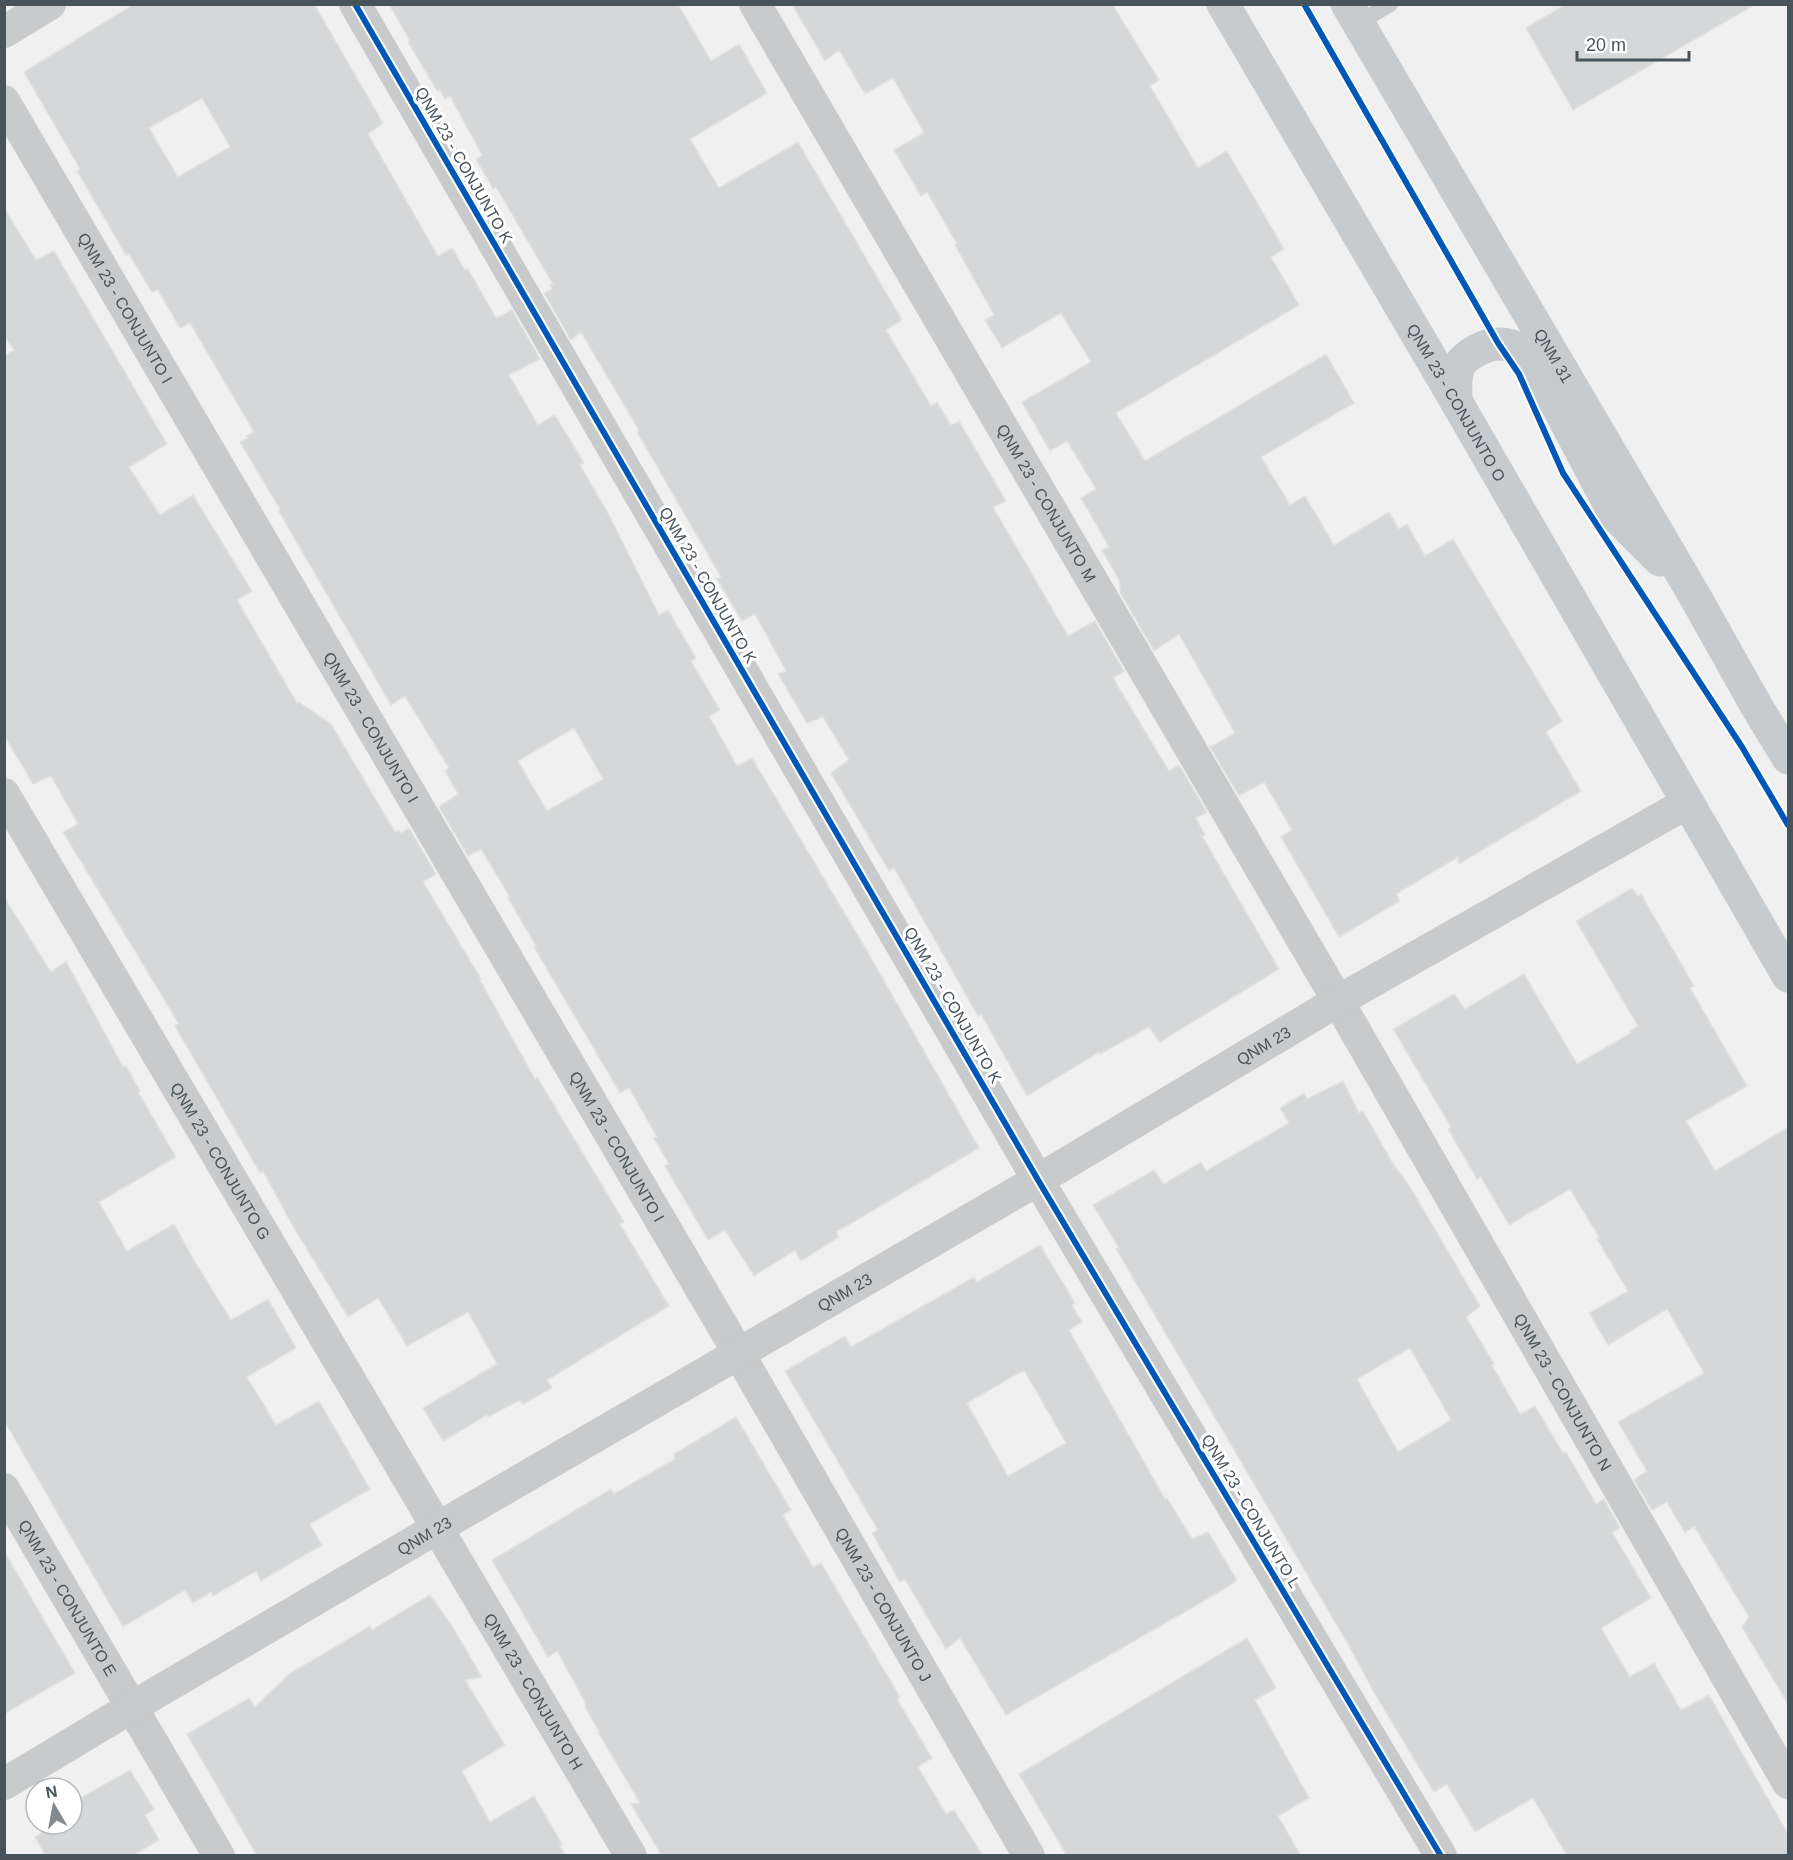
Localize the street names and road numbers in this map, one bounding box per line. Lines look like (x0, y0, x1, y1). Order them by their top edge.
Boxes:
street label: QNM 23 - CONJUNTO K (412, 84, 516, 246)
street label: QNM 23 - CONJUNTO I (75, 230, 176, 386)
street label: QNM 23 - CONJUNTO O (1404, 321, 1509, 484)
street label: QNM 31 (1531, 326, 1576, 386)
street label: QNM 23 - CONJUNTO M (994, 421, 1100, 585)
street label: QNM 23 - CONJUNTO K (656, 504, 760, 666)
street label: QNM 23 - CONJUNTO I (321, 649, 422, 805)
street label: QNM 23 - CONJUNTO K (901, 924, 1005, 1086)
street label: QNM 23 (1233, 1023, 1293, 1068)
street label: QNM 23 - CONJUNTO I (567, 1068, 668, 1225)
street label: QNM 23 - CONJUNTO G (168, 1079, 273, 1242)
street label: QNM 23 (815, 1270, 875, 1314)
street label: QNM 23 - CONJUNTO N (1511, 1310, 1615, 1474)
street label: QNM 23 - CONJUNTO L (1198, 1431, 1304, 1591)
street label: QNM 23 (394, 1513, 454, 1558)
street label: QNM 23 - CONJUNTO E (15, 1517, 120, 1679)
street label: QNM 23 - CONJUNTO J (833, 1525, 935, 1685)
street label: QNM 23 - CONJUNTO H (481, 1610, 586, 1772)

